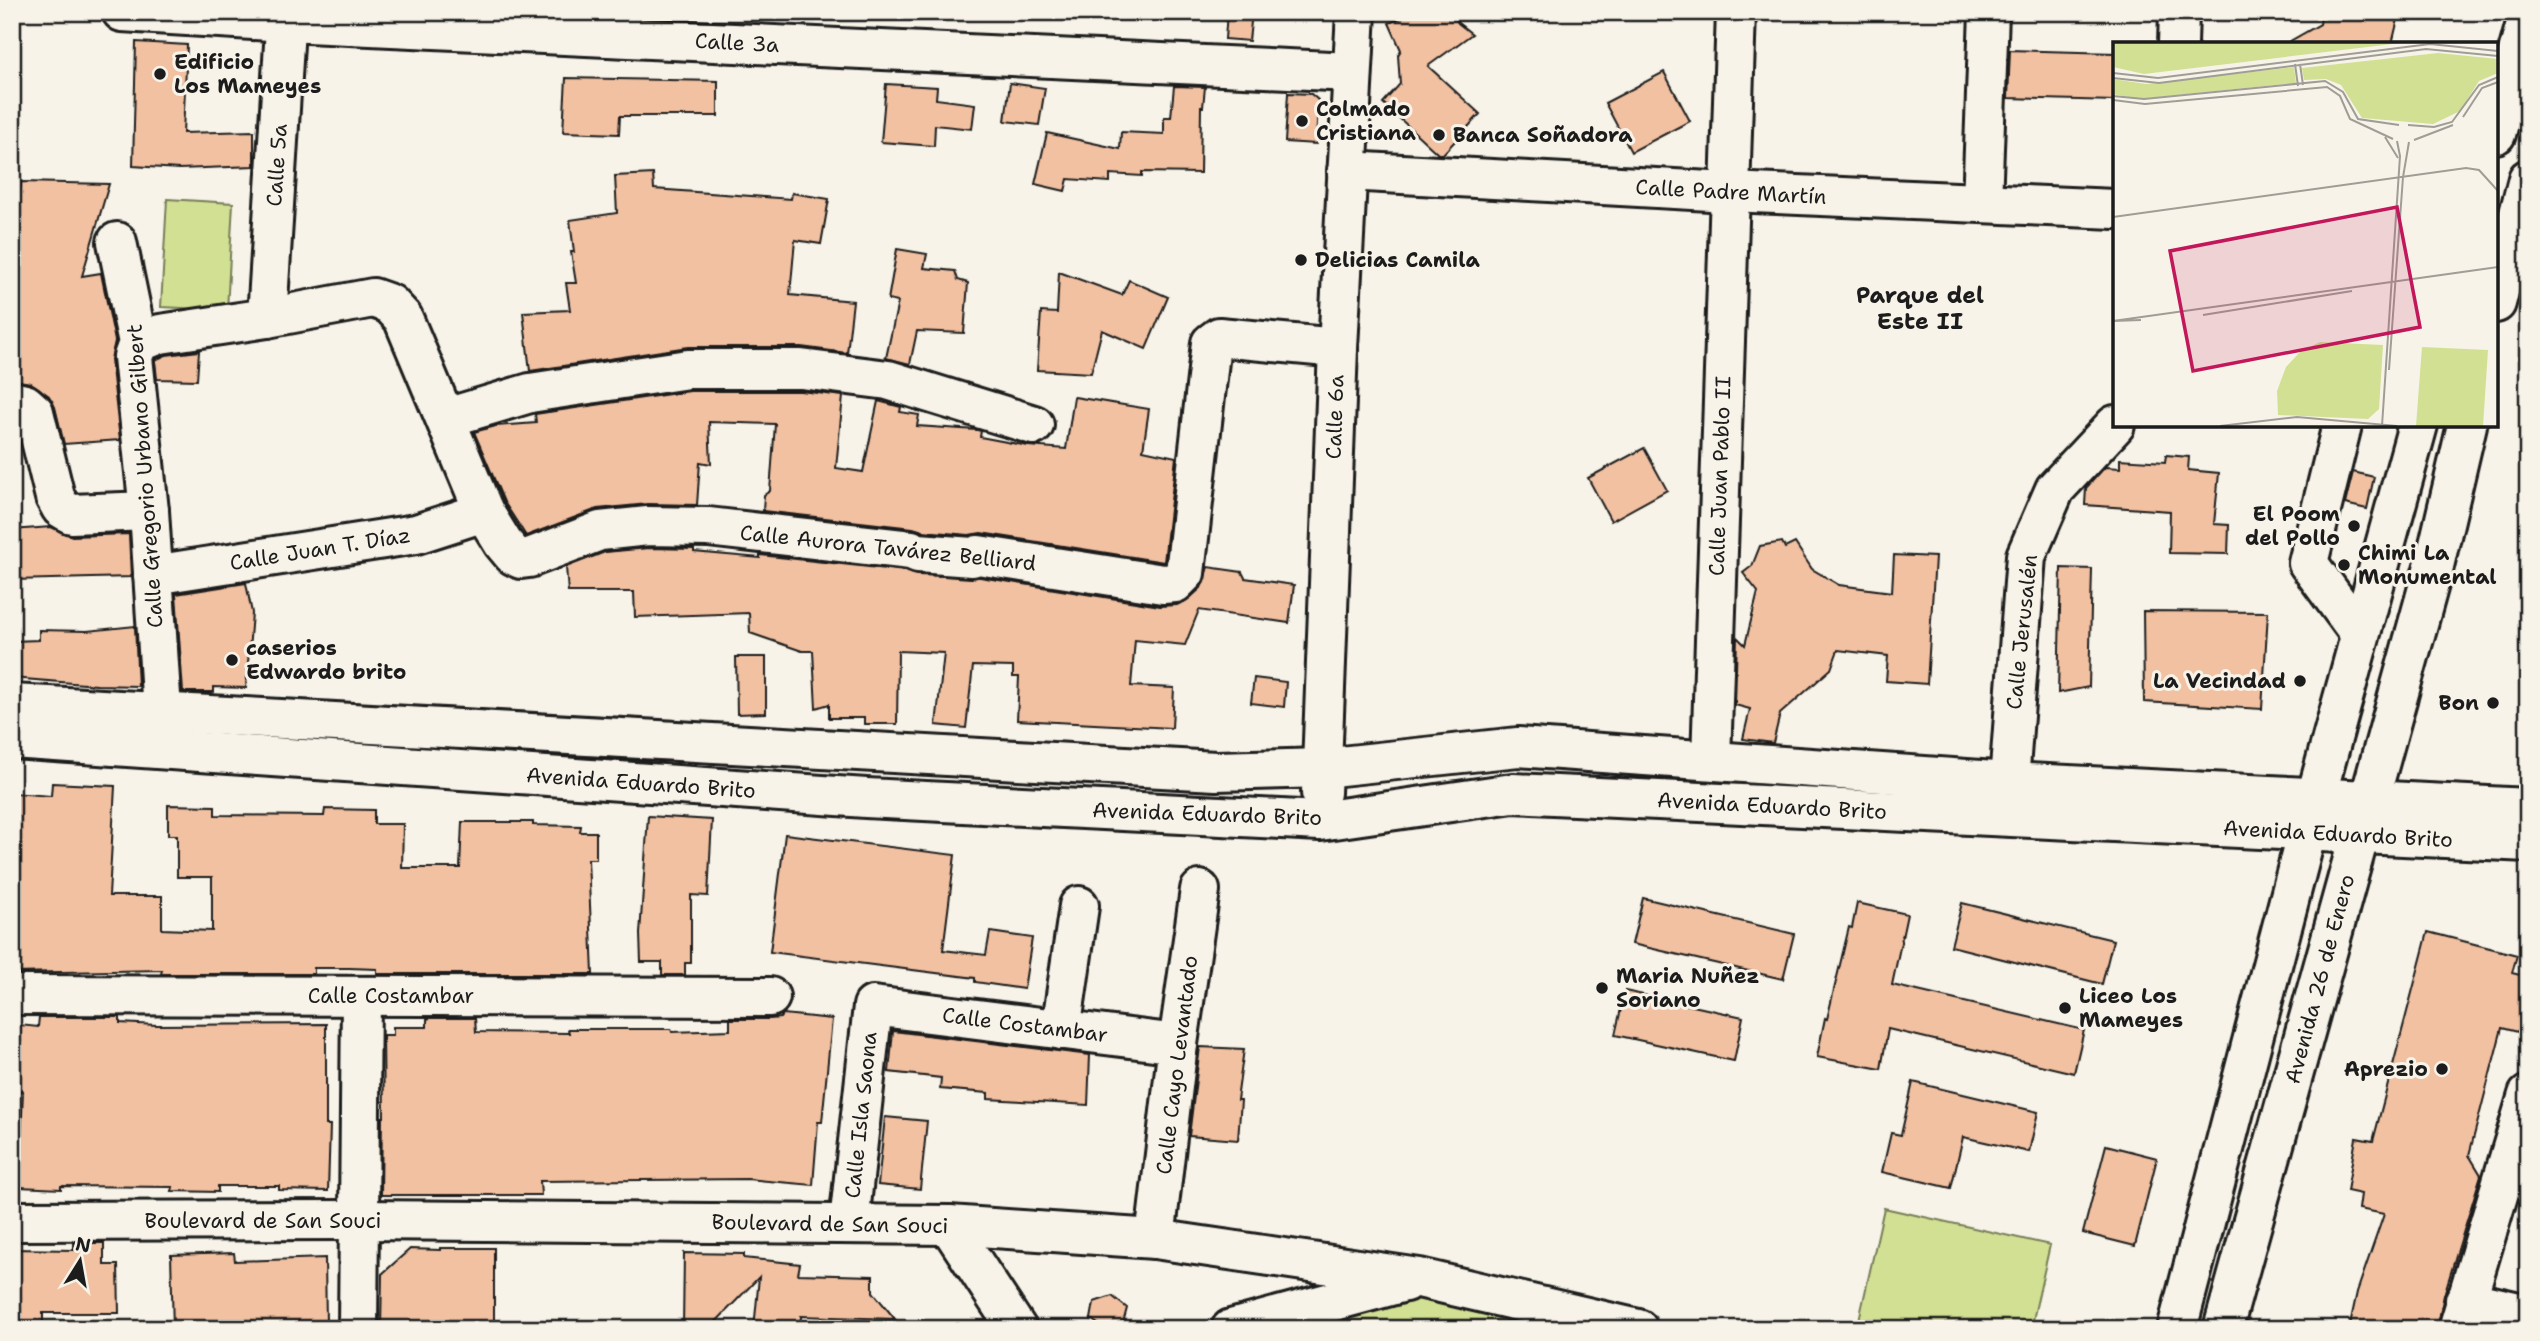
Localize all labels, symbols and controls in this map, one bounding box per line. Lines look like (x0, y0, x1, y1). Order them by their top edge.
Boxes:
street label: Calle 3a (694, 27, 780, 59)
inset map (2113, 42, 2498, 427)
place label: Edificio Los Mameyes (174, 48, 321, 100)
marker: Edificio Los Mameyes (152, 66, 168, 82)
place label: Colmado Cristiana (1316, 95, 1417, 147)
marker: Colmado Cristiana (1294, 113, 1310, 129)
place label: Banca Soñadora (1453, 121, 1633, 149)
street label: Calle 5a (260, 123, 294, 207)
marker: Banca Soñadora (1431, 127, 1447, 143)
street label: Calle Padre Martín (1635, 173, 1827, 211)
place label: Delicias Camila (1315, 246, 1480, 274)
marker: Delicias Camila (1293, 252, 1309, 268)
district label: Parque del Este II (1856, 280, 1984, 336)
street label: Calle Gregorio Urbano Gilbert (120, 323, 170, 629)
street label: Calle 6a (1320, 374, 1350, 460)
street label: Calle Juan Pablo II (1703, 375, 1737, 577)
place label: El Poom del Pollo (2245, 500, 2340, 552)
marker: El Poom del Pollo (2346, 518, 2362, 534)
street label: Calle Aurora Tavárez Belliard (738, 519, 1038, 577)
street label: Calle Juan T. Díaz (228, 521, 412, 577)
place label: Chimi La Monumental (2358, 539, 2497, 591)
street label: Calle Jerusalén (2000, 553, 2044, 711)
marker: Chimi La Monumental (2336, 557, 2352, 573)
place label: caserios Edwardo brito (246, 634, 407, 686)
marker: caserios Edwardo brito (224, 652, 240, 668)
place label: La Vecindad (2153, 667, 2286, 695)
marker: La Vecindad (2292, 673, 2308, 689)
place label: Bon (2439, 689, 2479, 717)
marker: Bon (2485, 695, 2501, 711)
street label: Avenida Eduardo Brito (525, 761, 757, 805)
street label: Avenida Eduardo Brito (1656, 786, 1888, 826)
street label: Avenida Eduardo Brito (1092, 796, 1322, 832)
street label: Avenida Eduardo Brito (2222, 814, 2454, 854)
street label: Avenida 26 de Enero (2279, 871, 2361, 1087)
street label: Calle Cayo Levantado (1150, 954, 1204, 1176)
place label: Maria Nuñez Soriano (1616, 962, 1759, 1014)
marker: Maria Nuñez Soriano (1594, 980, 1610, 996)
street label: Calle Costambar (308, 982, 474, 1010)
place label: Liceo Los Mameyes (2079, 982, 2183, 1034)
marker: Liceo Los Mameyes (2057, 1000, 2073, 1016)
street label: Calle Costambar (941, 1001, 1109, 1049)
street label: Calle Isla Saona (838, 1030, 884, 1200)
place label: Aprezio (2344, 1055, 2428, 1083)
marker: Aprezio (2434, 1061, 2450, 1077)
street label: Boulevard de San Souci (145, 1207, 381, 1235)
street label: Boulevard de San Souci (711, 1208, 949, 1240)
north arrow (46, 1226, 116, 1296)
text: N (73, 1231, 93, 1259)

